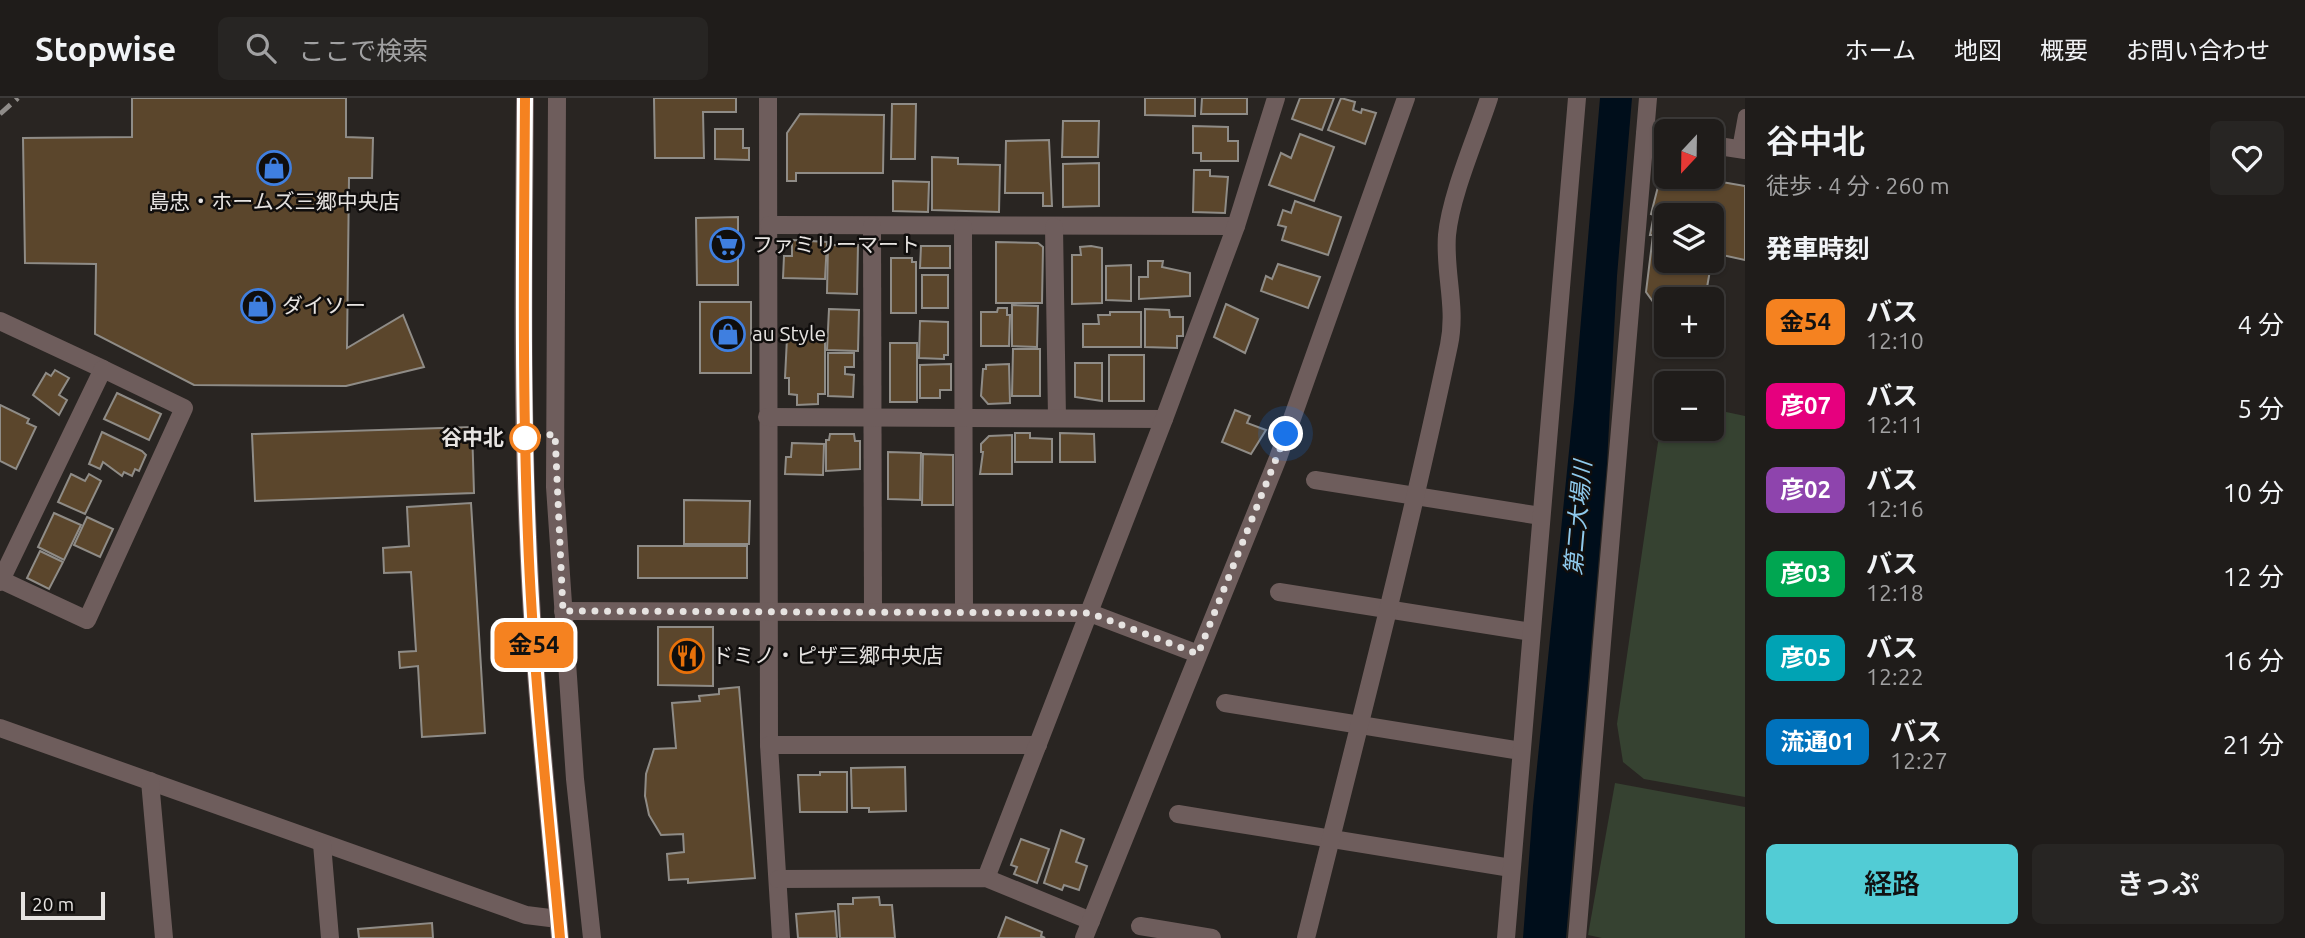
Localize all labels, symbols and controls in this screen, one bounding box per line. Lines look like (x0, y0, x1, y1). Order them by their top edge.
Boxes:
search box (218, 17, 708, 80)
icon: search (242, 29, 280, 67)
text: Stopwise (35, 30, 176, 67)
text: ここで検索 (298, 36, 428, 65)
text: ホーム (1845, 37, 1916, 64)
text: 地図 (1954, 37, 2002, 64)
text: 概要 (2040, 37, 2088, 64)
text: お問い合わせ (2126, 37, 2270, 64)
north arrow (1654, 119, 1724, 189)
map controls (1654, 119, 1724, 441)
button: heart (2210, 121, 2284, 195)
text: 谷中北 (1766, 122, 1865, 159)
shop icon: 島忠・ホームズ三郷中央店 (255, 149, 293, 187)
text: 徒歩 · 4 分 · 260 m (1766, 173, 1950, 198)
place label: 島忠・ホームズ三郷中央店 (148, 189, 400, 213)
button: layers (1654, 203, 1724, 273)
supermarket icon: ファミリーマート (708, 226, 746, 264)
place label: ファミリーマート (752, 232, 920, 256)
text: 発車時刻 (1766, 234, 1870, 263)
shop icon: ダイソー (239, 287, 277, 325)
button: + (1654, 287, 1724, 357)
place label: ダイソー (282, 293, 366, 317)
text: バス (1866, 297, 1918, 326)
text: 金54 (1780, 308, 1831, 335)
text: 4 分 (2237, 310, 2284, 339)
shop icon: au Style (709, 315, 747, 353)
place label: au Style (752, 321, 826, 345)
text: 12:10 (1866, 328, 1924, 353)
button: − (1654, 371, 1724, 441)
text: バス (1866, 381, 1918, 410)
text: 彦07 (1780, 392, 1831, 419)
text: 5 分 (2237, 394, 2284, 423)
text: 12:11 (1866, 412, 1924, 437)
your location (1268, 416, 1303, 451)
marker: 谷中北 (510, 423, 540, 453)
place label: 谷中北 (441, 425, 504, 449)
water label: 第二大場川 (1560, 457, 1595, 576)
text: バス (1866, 465, 1918, 494)
text: 彦02 (1780, 476, 1831, 503)
text: 10 分 (2223, 478, 2284, 507)
text: 12:16 (1866, 496, 1924, 521)
text: バス (1866, 549, 1918, 578)
text: 彦03 (1780, 560, 1831, 587)
text: 12 分 (2223, 562, 2284, 591)
text: 12:18 (1866, 580, 1924, 605)
line badge: 金54 (494, 622, 574, 668)
text: 金54 (508, 631, 560, 658)
text: バス (1866, 633, 1918, 662)
restaurant icon: ドミノ・ピザ三郷中央店 (668, 637, 706, 675)
place label: ドミノ・ピザ三郷中央店 (712, 643, 943, 667)
text: 彦05 (1780, 644, 1831, 671)
text: 16 分 (2223, 646, 2284, 675)
text: 12:22 (1866, 664, 1924, 689)
text: バス (1890, 717, 1942, 746)
text: 流通01 (1780, 728, 1855, 755)
text: 21 分 (2223, 730, 2284, 759)
text: 12:27 (1890, 748, 1948, 773)
button: 経路 (1766, 844, 2018, 924)
button: きっぷ (2032, 844, 2284, 924)
scale bar (21, 889, 105, 921)
text: 20 m (32, 893, 74, 915)

